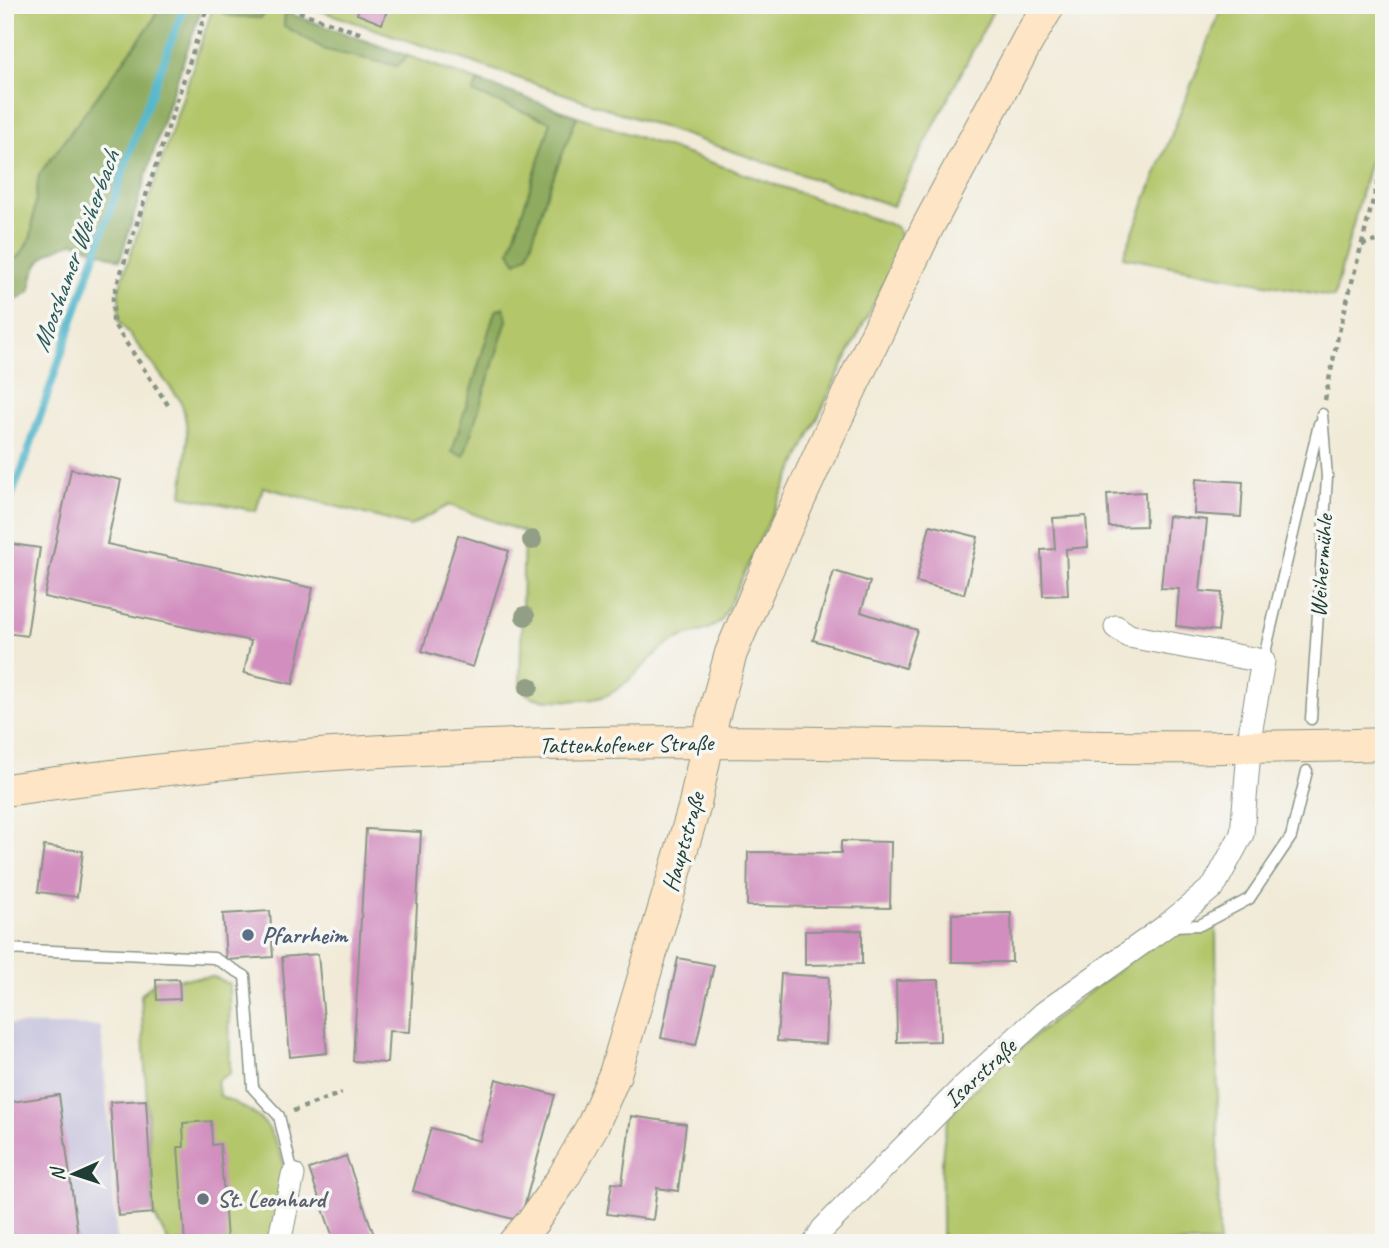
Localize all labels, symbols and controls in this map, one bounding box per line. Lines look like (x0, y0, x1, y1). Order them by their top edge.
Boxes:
water label: Mooshamer Weiherbach (24, 144, 128, 356)
street label: Weihermühle (1302, 512, 1340, 618)
street label: Tattenkofener Straße (539, 727, 716, 761)
street label: Hauptstraße (655, 787, 712, 895)
place label: Pfarrheim (262, 920, 348, 950)
marker: Pfarrheim (240, 927, 256, 943)
street label: Isarstraße (937, 1030, 1024, 1114)
north arrow (38, 1140, 108, 1210)
text: N (46, 1165, 70, 1181)
place label: St. Leonhard (217, 1184, 330, 1214)
marker: St. Leonhard (195, 1191, 211, 1207)

